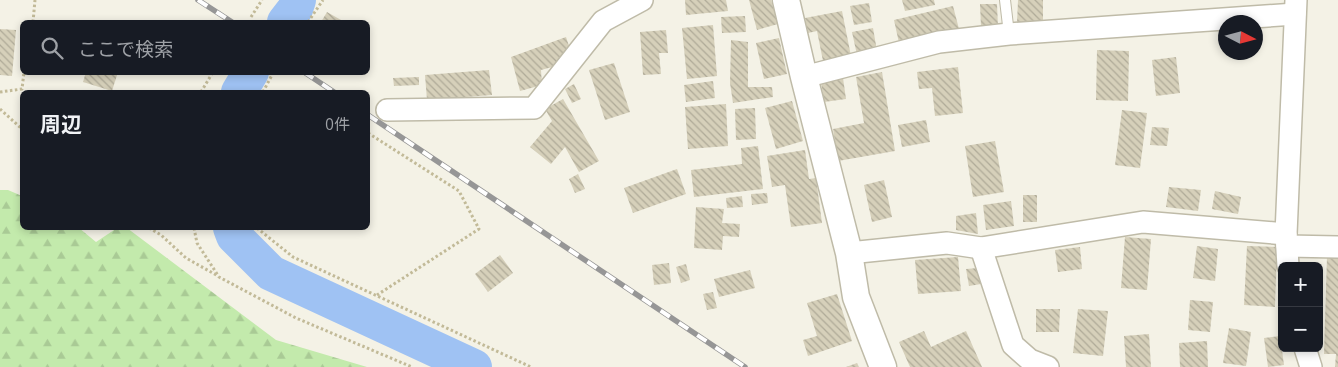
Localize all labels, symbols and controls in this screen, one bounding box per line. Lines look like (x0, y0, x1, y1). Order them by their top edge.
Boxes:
north arrow (1218, 15, 1263, 60)
search box (20, 20, 370, 75)
icon: search (38, 34, 66, 62)
text: ここで検索 (78, 38, 173, 60)
text: 周辺 (40, 112, 82, 136)
text: 0件 (325, 115, 350, 133)
map controls (1278, 262, 1323, 352)
button: + (1278, 262, 1323, 307)
button: − (1278, 307, 1323, 352)

